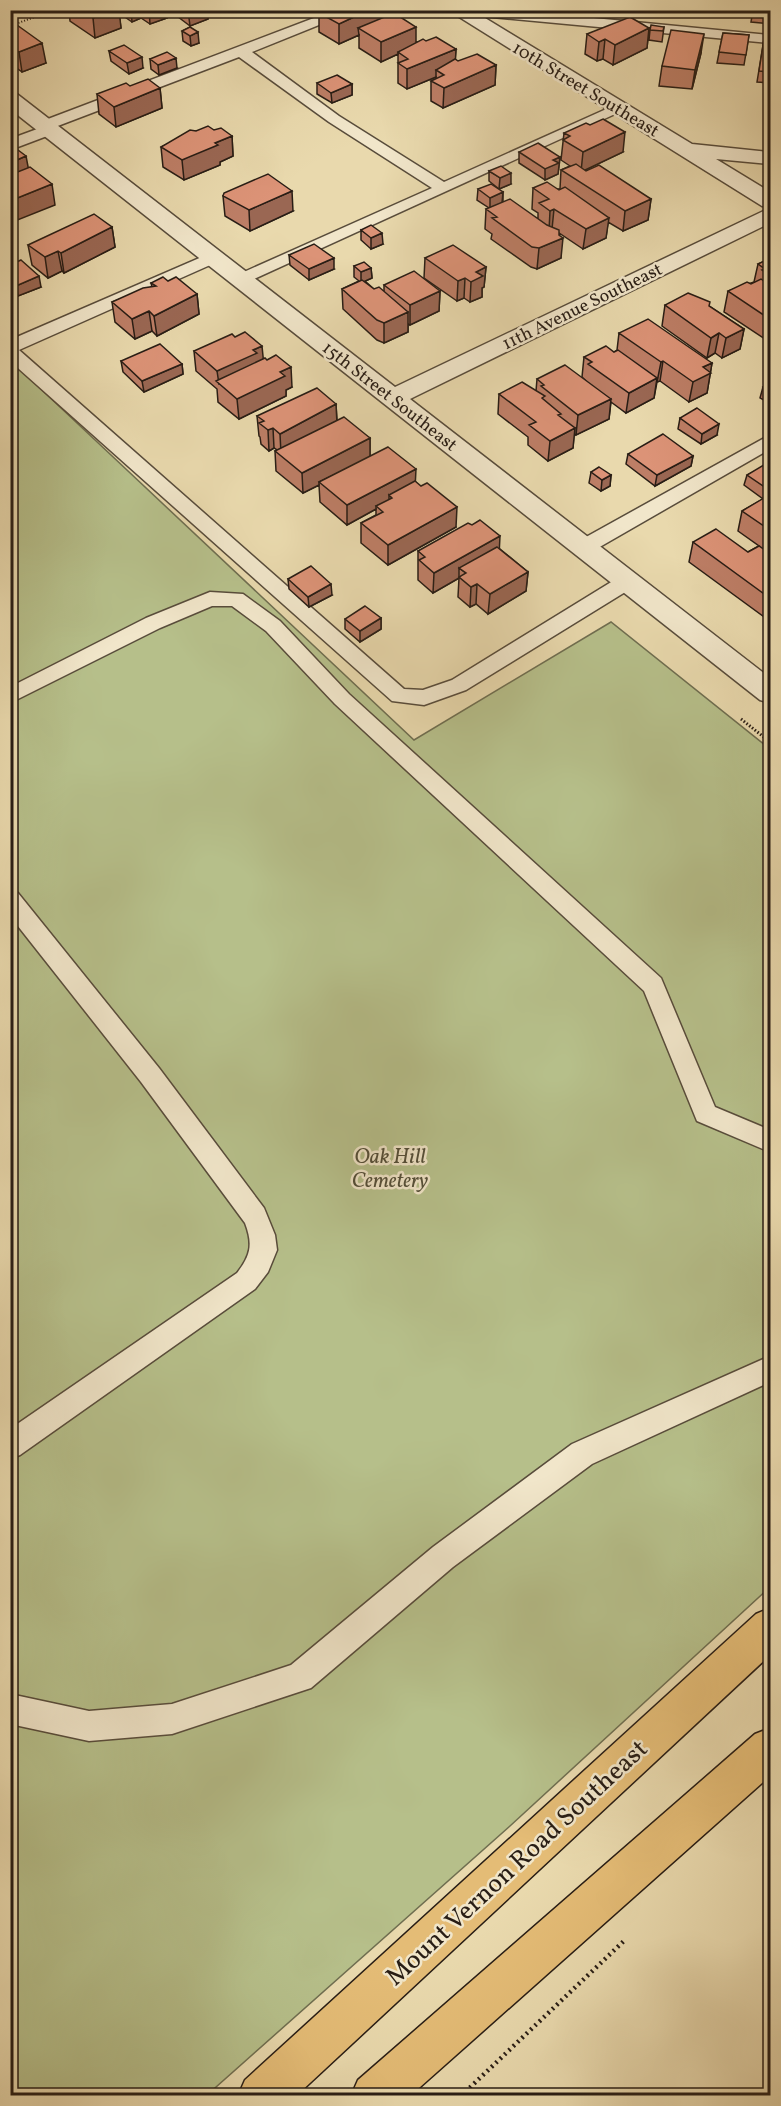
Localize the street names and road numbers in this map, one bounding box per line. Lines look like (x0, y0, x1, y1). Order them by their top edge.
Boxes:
street label: 10th Street Southeast (507, 36, 663, 144)
street label: 11th Avenue Southeast (498, 258, 667, 357)
street label: 15th Street Southeast (316, 336, 462, 458)
street label: Mount Vernon Road Southeast (378, 1732, 656, 1995)

